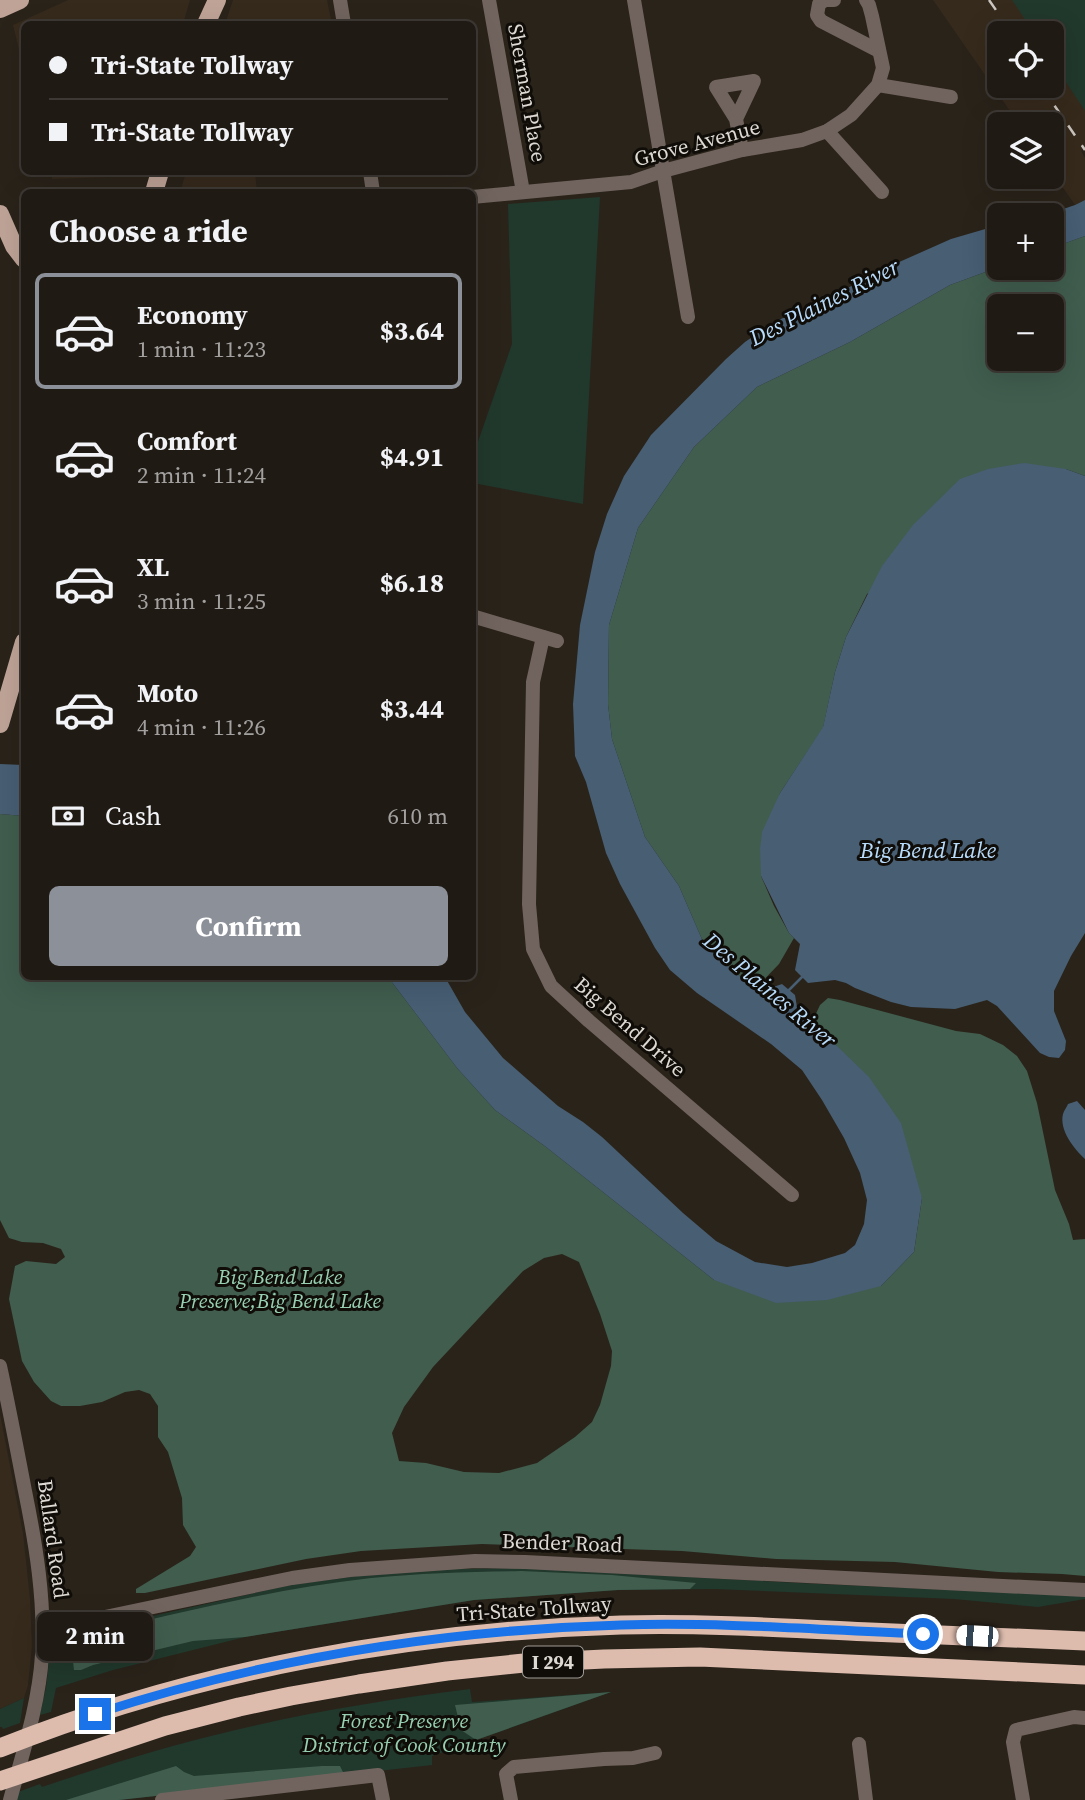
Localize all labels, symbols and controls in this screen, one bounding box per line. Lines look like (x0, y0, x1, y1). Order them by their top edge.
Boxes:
street label: Sherman Place (501, 21, 554, 164)
map controls (987, 21, 1064, 371)
button: locate (987, 21, 1064, 98)
text: Tri-State Tollway (91, 47, 293, 83)
street label: Grove Avenue (631, 112, 763, 173)
button: layers (987, 112, 1064, 189)
text: Tri-State Tollway (91, 114, 293, 150)
button: + (987, 203, 1064, 280)
text: Choose a ride (49, 209, 248, 253)
water label: Des Plaines River (743, 250, 905, 354)
button: − (987, 294, 1064, 371)
text: Economy (137, 297, 248, 333)
icon: car (53, 300, 116, 363)
text: $3.64 (380, 313, 444, 349)
text: 1 min · 11:23 (137, 333, 266, 365)
text: Comfort (137, 423, 237, 459)
icon: car (53, 426, 116, 489)
text: $4.91 (380, 439, 444, 475)
text: 2 min · 11:24 (137, 459, 266, 491)
text: XL (137, 549, 169, 585)
icon: car (53, 552, 116, 615)
text: $6.18 (380, 565, 444, 601)
text: 3 min · 11:25 (137, 585, 266, 617)
text: Moto (137, 675, 198, 711)
icon: car (53, 678, 116, 741)
text: $3.44 (380, 691, 444, 727)
text: 4 min · 11:26 (137, 711, 266, 743)
icon: cash (49, 797, 87, 835)
text: Cash (105, 798, 161, 834)
text: 610 m (387, 800, 448, 832)
water label: Big Bend Lake (859, 834, 997, 866)
button: Confirm (49, 886, 448, 966)
water label: Des Plaines River (696, 924, 844, 1056)
street label: Big Bend Drive (568, 970, 692, 1083)
park label: Big Bend Lake Preserve;Big Bend Lake (178, 1262, 381, 1315)
street label: Ballard Road (31, 1478, 76, 1600)
street label: Bender Road (501, 1526, 623, 1559)
street label: Tri-State Tollway (455, 1589, 613, 1628)
callout: 2 min (37, 1612, 153, 1662)
route start (907, 1618, 939, 1650)
text: 2 min (65, 1620, 125, 1652)
car (956, 1624, 999, 1648)
road number: I 294 (523, 1646, 583, 1678)
route end (79, 1698, 111, 1730)
park label: Forest Preserve District of Cook County (301, 1706, 507, 1759)

